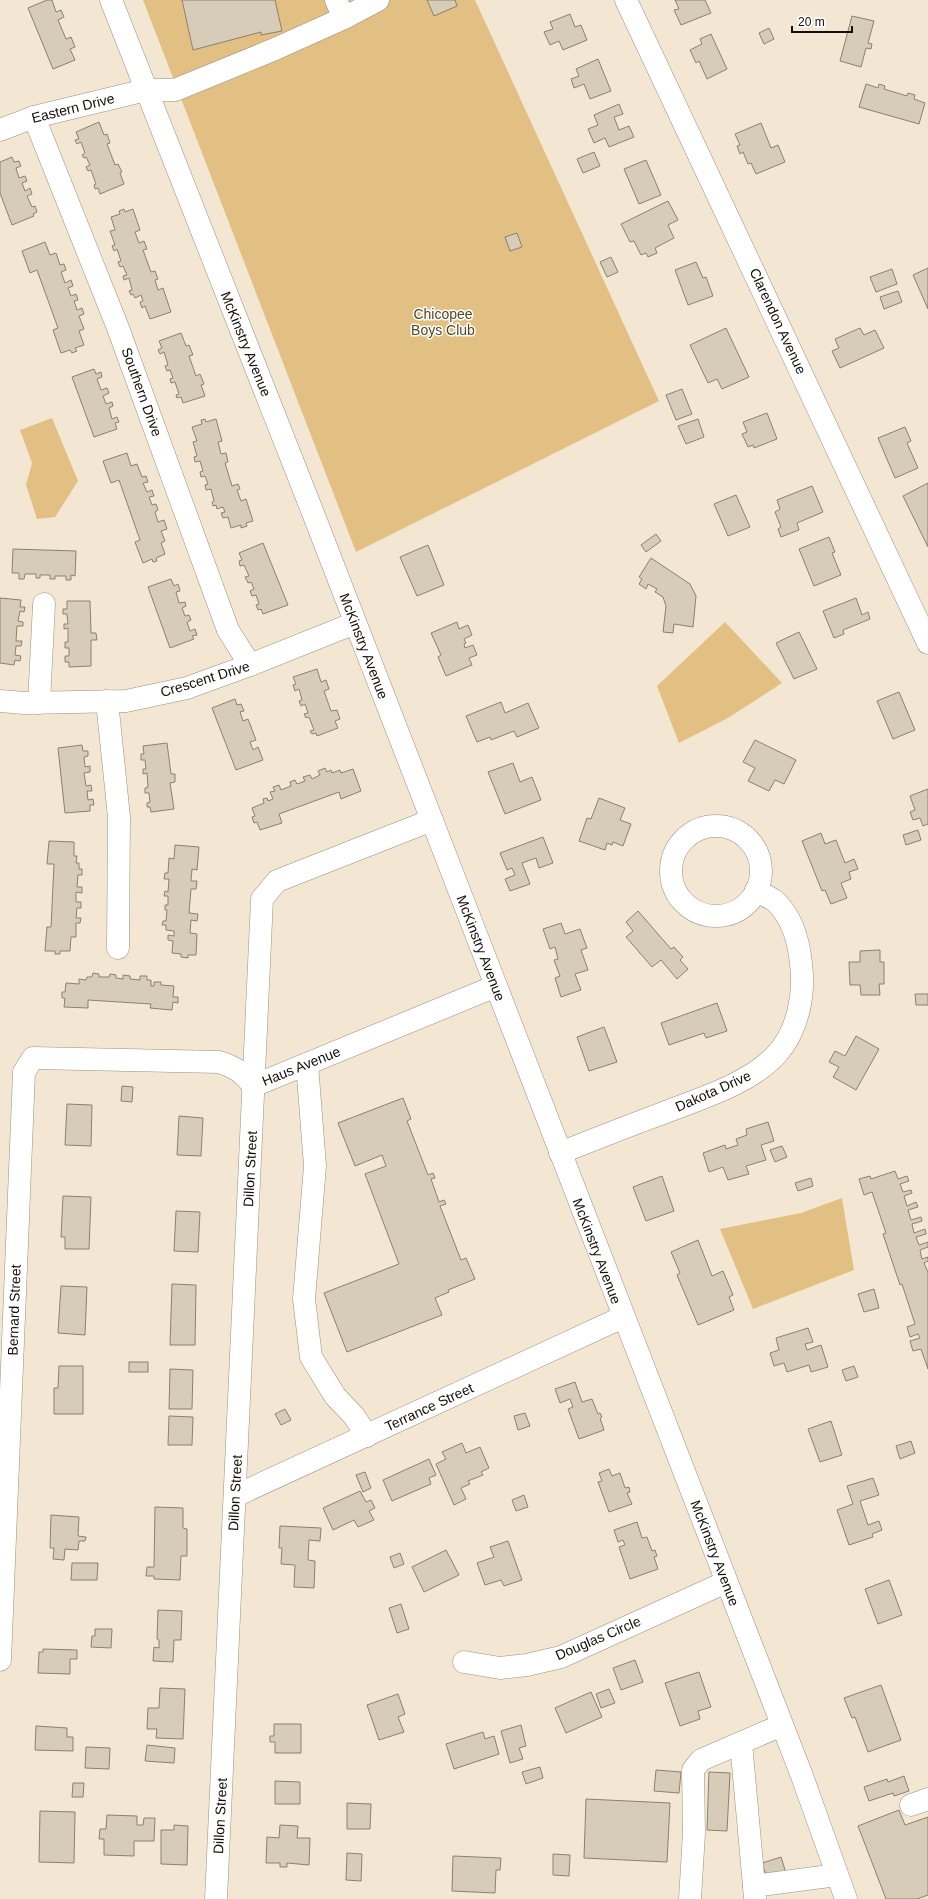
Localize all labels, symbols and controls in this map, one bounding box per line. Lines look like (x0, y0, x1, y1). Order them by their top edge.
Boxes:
scale bar (792, 8, 852, 34)
text: 20 m (798, 15, 825, 29)
street label: Eastern Drive (30, 90, 116, 126)
street label: Clarendon Avenue (746, 266, 810, 377)
street label: McKinstry Avenue (218, 289, 274, 399)
park label: Chicopee Boys Club (411, 306, 475, 338)
street label: Southern Drive (119, 345, 166, 439)
street label: McKinstry Avenue (336, 591, 392, 701)
street label: Crescent Drive (158, 658, 252, 700)
street label: McKinstry Avenue (453, 893, 509, 1003)
street label: Haus Avenue (260, 1043, 343, 1089)
street label: Dakota Drive (673, 1067, 753, 1115)
street label: Dillon Street (240, 1130, 260, 1207)
street label: McKinstry Avenue (569, 1196, 625, 1306)
street label: Bernard Street (4, 1264, 24, 1356)
street label: Terrance Street (382, 1379, 476, 1434)
street label: Dillon Street (225, 1454, 245, 1531)
street label: McKinstry Avenue (687, 1498, 743, 1608)
street label: Douglas Circle (553, 1613, 643, 1663)
street label: Dillon Street (210, 1777, 230, 1854)

